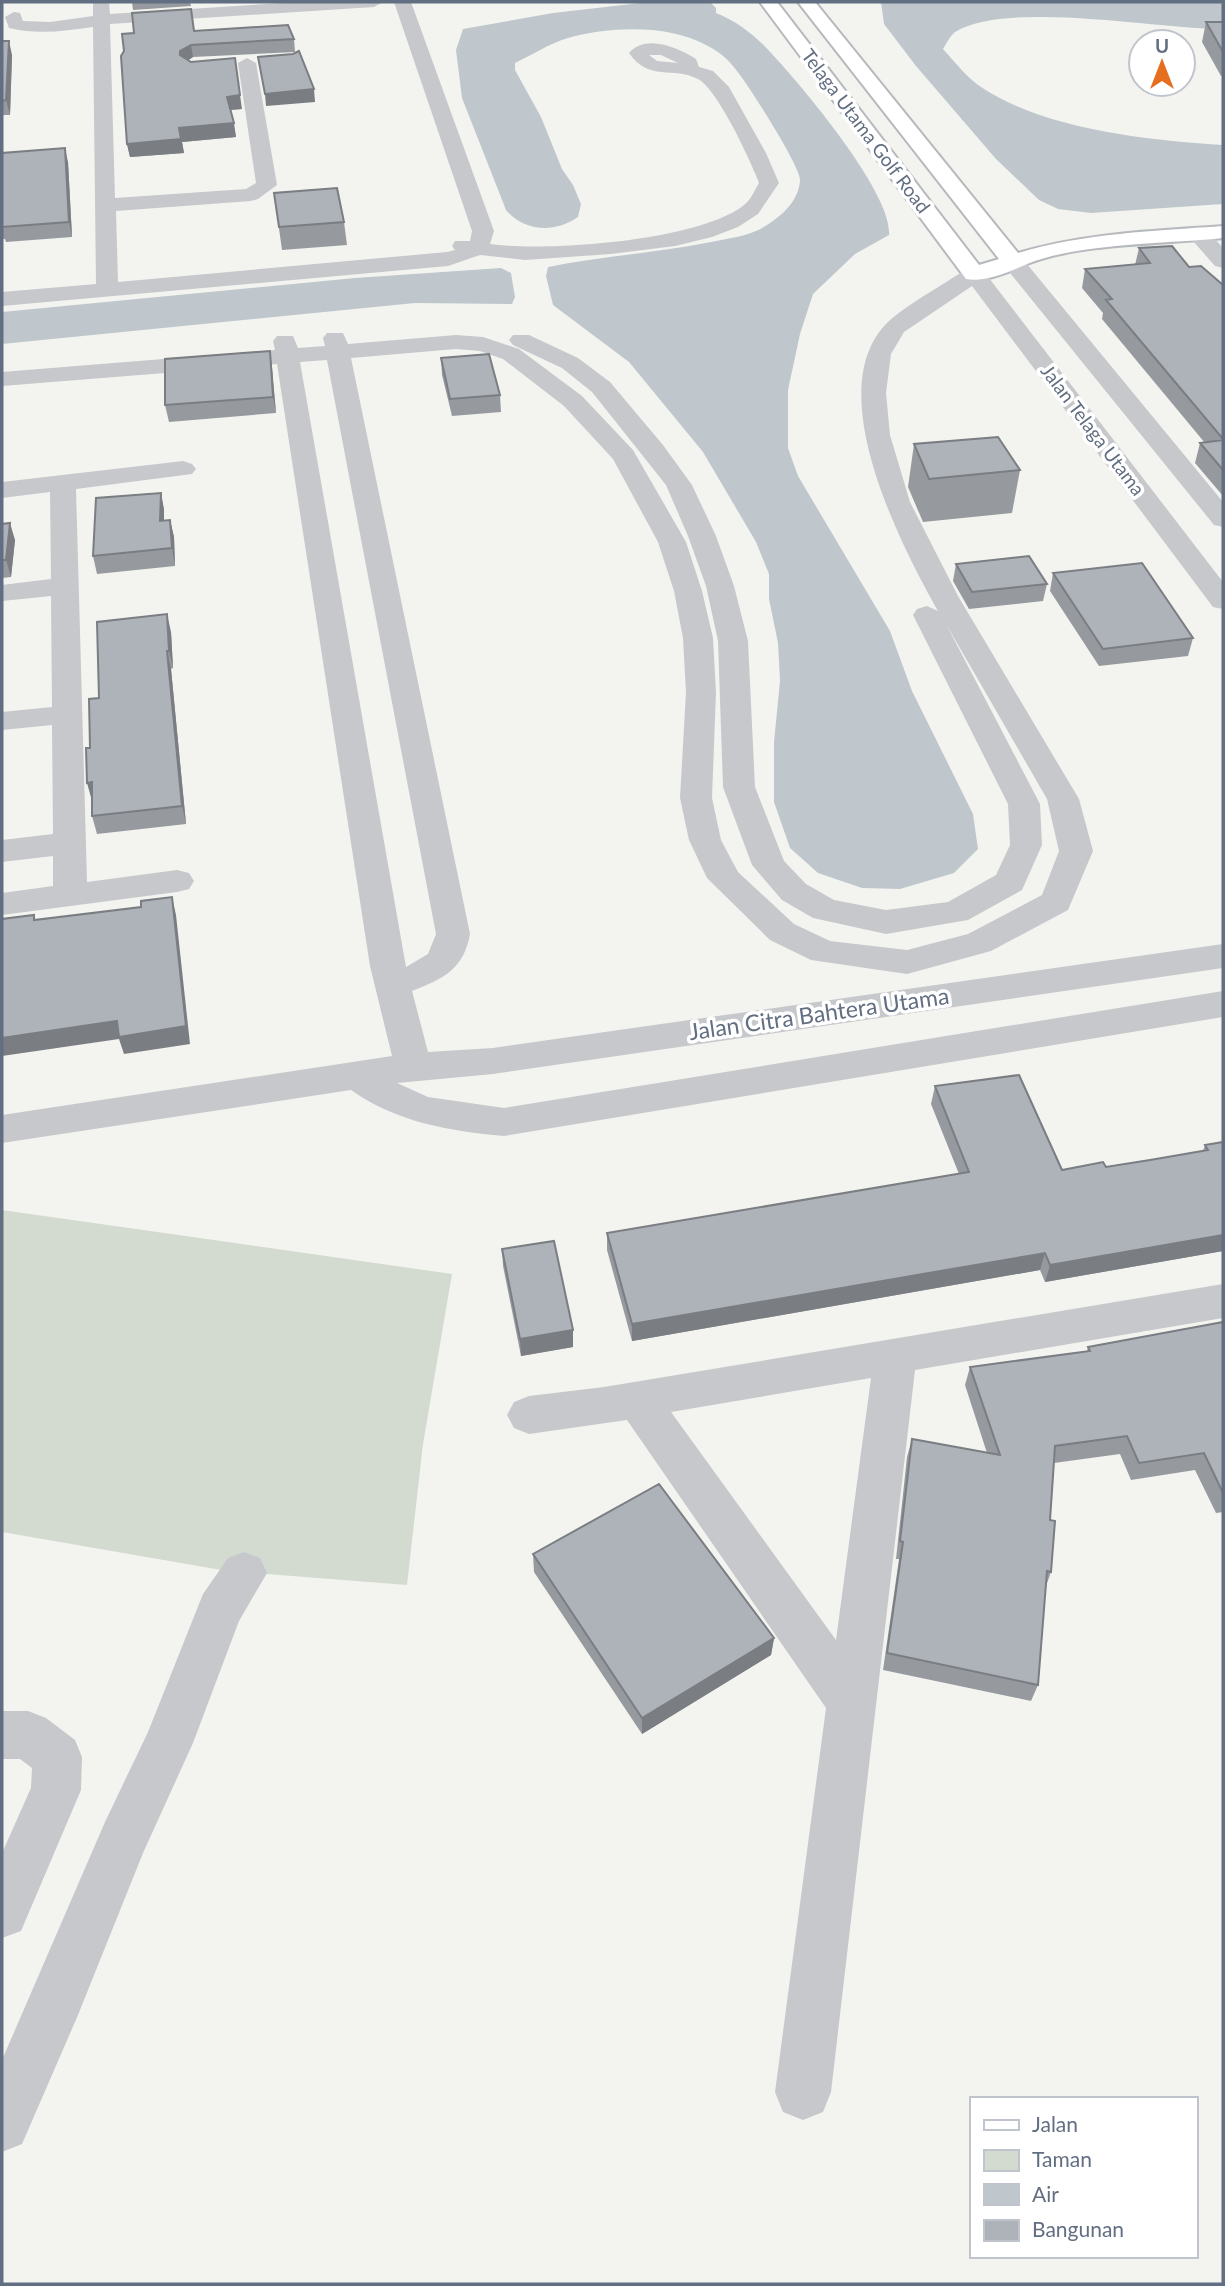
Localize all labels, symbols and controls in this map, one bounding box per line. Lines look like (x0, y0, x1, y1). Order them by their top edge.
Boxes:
north arrow (1127, 28, 1197, 98)
text: U (1155, 34, 1169, 57)
street label: Telaga Utama Golf Road (797, 44, 936, 217)
street label: Jalan Telaga Utama (1037, 360, 1150, 500)
street label: Jalan Citra Bahtera Utama (687, 981, 951, 1045)
legend (970, 2097, 1197, 2258)
text: Jalan (1032, 2111, 1078, 2136)
text: Taman (1032, 2146, 1092, 2171)
text: Air (1032, 2181, 1059, 2206)
text: Bangunan (1032, 2216, 1124, 2241)

